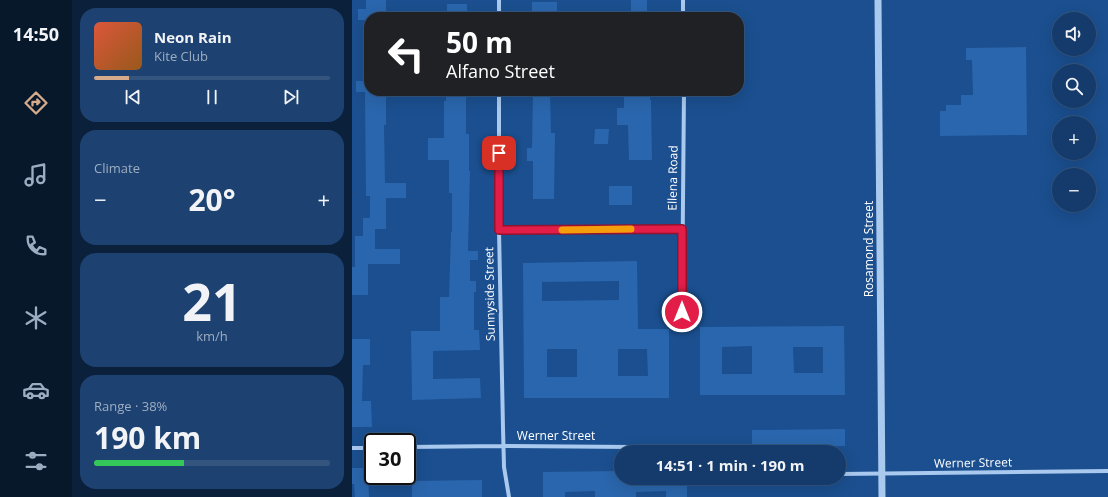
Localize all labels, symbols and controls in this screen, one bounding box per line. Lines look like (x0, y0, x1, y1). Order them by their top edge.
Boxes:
map controls (1052, 12, 1096, 212)
button: sound (1052, 12, 1096, 56)
text: 14:50 (13, 22, 59, 46)
text: 50 m (446, 23, 513, 61)
text: Neon Rain (154, 27, 232, 47)
icon: left (380, 28, 432, 80)
text: Kite Club (154, 47, 208, 65)
text: Alfano Street (446, 59, 555, 83)
button: search (1052, 64, 1096, 108)
icon: previous (122, 86, 144, 108)
icon: pause (201, 86, 223, 108)
icon: next (280, 86, 302, 108)
icon: directions (22, 89, 50, 117)
button: + (1052, 116, 1096, 160)
pin (482, 136, 516, 170)
icon: arrive (488, 142, 510, 164)
street label: Ellena Road (663, 145, 682, 211)
text: Climate (94, 159, 140, 177)
icon: music (22, 161, 50, 189)
button: − (1052, 168, 1096, 212)
text: 20° (188, 179, 236, 220)
text: − (94, 184, 107, 214)
text: + (317, 184, 330, 214)
street label: Rosamond Street (860, 201, 877, 297)
icon: phone (22, 232, 50, 260)
street label: Sunnyside Street (480, 247, 499, 341)
text: 21 (182, 265, 242, 336)
position arrow (661, 291, 703, 333)
icon: climate (22, 304, 50, 332)
text: km/h (196, 327, 228, 345)
icon: car (22, 376, 50, 404)
text: Range · 38% (94, 397, 167, 415)
text: 190 km (94, 417, 201, 458)
street label: Werner Street (517, 427, 595, 444)
speed limit sign: 30 (364, 433, 416, 485)
icon: filters (22, 447, 50, 475)
street label: Werner Street (934, 453, 1012, 472)
text: 14:51 · 1 min · 190 m (656, 455, 804, 475)

